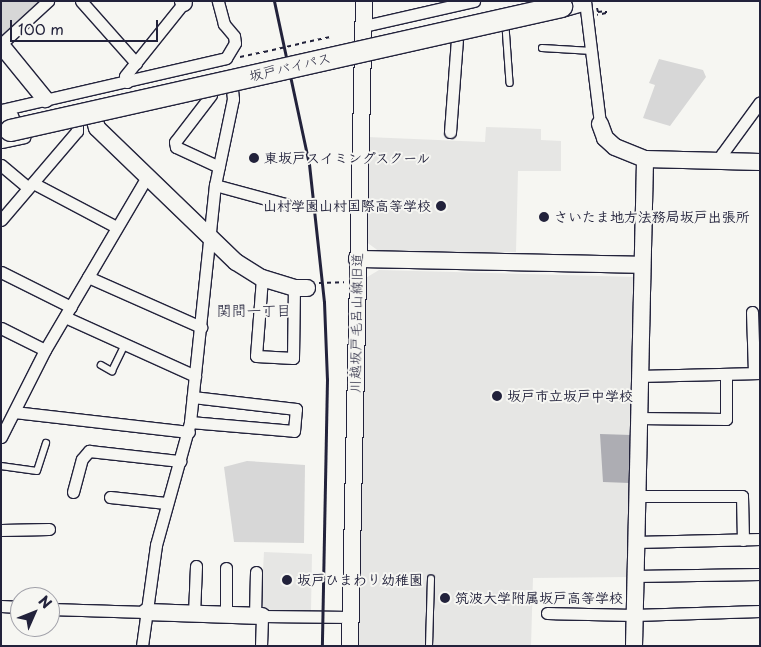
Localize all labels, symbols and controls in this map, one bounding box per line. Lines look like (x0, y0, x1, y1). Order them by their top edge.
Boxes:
scale bar (12, 10, 160, 42)
text: 100 m (18, 17, 64, 40)
street label: 坂戸バイパス (247, 49, 333, 85)
place label: 東坂戸スイミングスクール (264, 150, 432, 166)
marker: 東坂戸スイミングスクール (248, 152, 260, 164)
place label: 山村学園山村国際高等学校 (263, 198, 431, 214)
marker: 山村学園山村国際高等学校 (435, 200, 447, 212)
place label: さいたま地方法務局坂戸出張所 (554, 209, 750, 225)
marker: さいたま地方法務局坂戸出張所 (538, 211, 550, 223)
street label: 川越坂戸毛呂山線旧道 (346, 253, 366, 393)
district label: 関間一丁目 (217, 301, 291, 319)
place label: 坂戸市立坂戸中学校 (507, 388, 633, 404)
marker: 坂戸市立坂戸中学校 (491, 390, 503, 402)
place label: 坂戸ひまわり幼稚園 (297, 572, 423, 588)
marker: 坂戸ひまわり幼稚園 (281, 574, 293, 586)
north arrow (10, 587, 60, 637)
place label: 筑波大学附属坂戸高等学校 (455, 590, 623, 606)
text: N (34, 591, 57, 613)
marker: 筑波大学附属坂戸高等学校 (439, 592, 451, 604)

